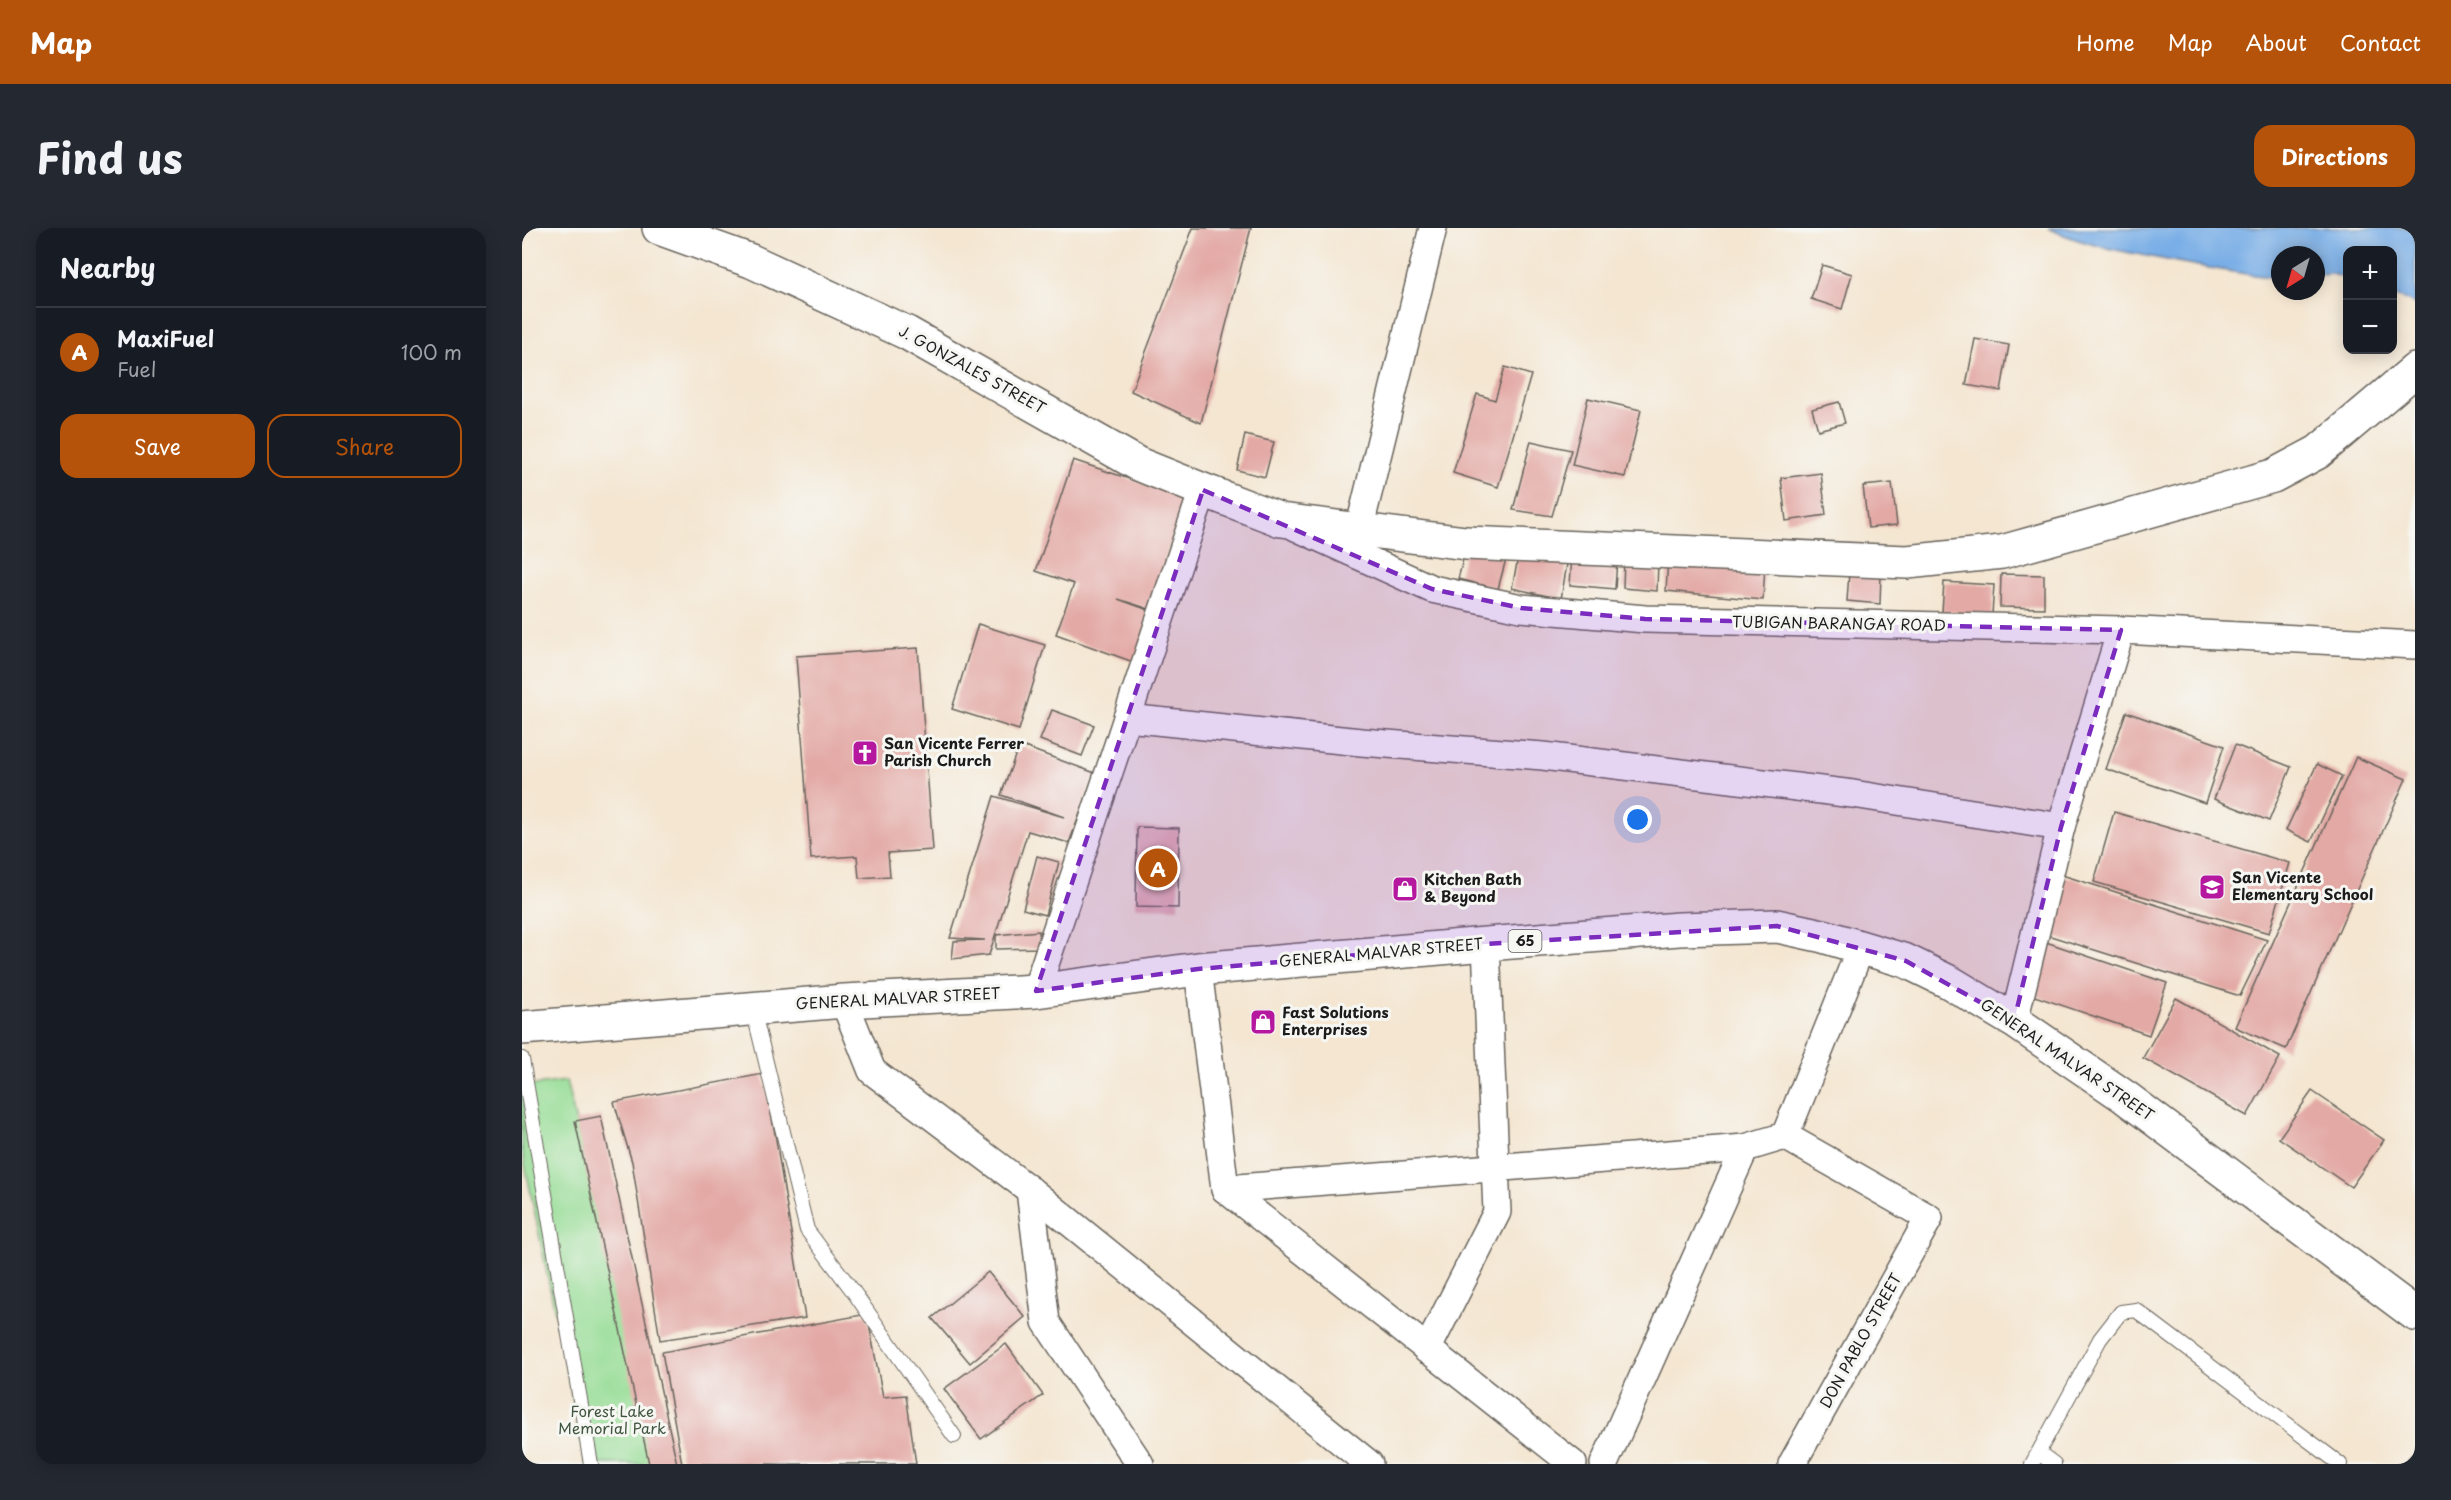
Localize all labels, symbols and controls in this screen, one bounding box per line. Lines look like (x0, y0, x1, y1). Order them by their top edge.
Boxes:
text: Map (30, 21, 92, 64)
text: Home (2076, 26, 2135, 58)
text: Map (2168, 26, 2213, 58)
text: About (2246, 26, 2307, 58)
text: Contact (2340, 26, 2421, 58)
text: Find us (36, 125, 183, 188)
button: Directions (2254, 125, 2415, 187)
north arrow (2271, 246, 2325, 300)
map controls (2343, 246, 2397, 354)
button: + (2343, 246, 2397, 300)
text: Nearby (60, 248, 155, 287)
button: − (2343, 300, 2397, 354)
street label: J. GONZALES STREET (895, 319, 1051, 419)
text: MaxiFuel (117, 321, 214, 354)
text: A (72, 337, 87, 367)
text: 100 m (401, 337, 462, 367)
text: Fuel (117, 354, 156, 384)
button: Save (60, 414, 255, 478)
button: Share (267, 414, 462, 478)
street label: TUBIGAN BARANGAY ROAD (1732, 609, 1946, 636)
place label: San Vicente Ferrer Parish Church (884, 731, 1024, 771)
church icon: San Vicente Ferrer Parish Church (850, 738, 880, 768)
your location (1623, 805, 1652, 834)
pin: A (1138, 846, 1178, 890)
place label: San Vicente Elementary School (2232, 865, 2373, 905)
place label: Kitchen Bath & Beyond (1424, 867, 1522, 907)
school or university icon: San Vicente Elementary School (2197, 872, 2227, 902)
shop icon: Kitchen Bath & Beyond (1390, 874, 1420, 904)
road number: 65 (1508, 930, 1542, 952)
street label: GENERAL MALVAR STREET (1278, 931, 1485, 972)
street label: GENERAL MALVAR STREET (795, 981, 1002, 1014)
street label: GENERAL MALVAR STREET (1977, 992, 2160, 1126)
place label: Fast Solutions Enterprises (1282, 1000, 1389, 1040)
shop icon: Fast Solutions Enterprises (1248, 1007, 1278, 1037)
street label: DON PABLO STREET (1813, 1268, 1907, 1412)
park label: Forest Lake Memorial Park (558, 1399, 666, 1439)

